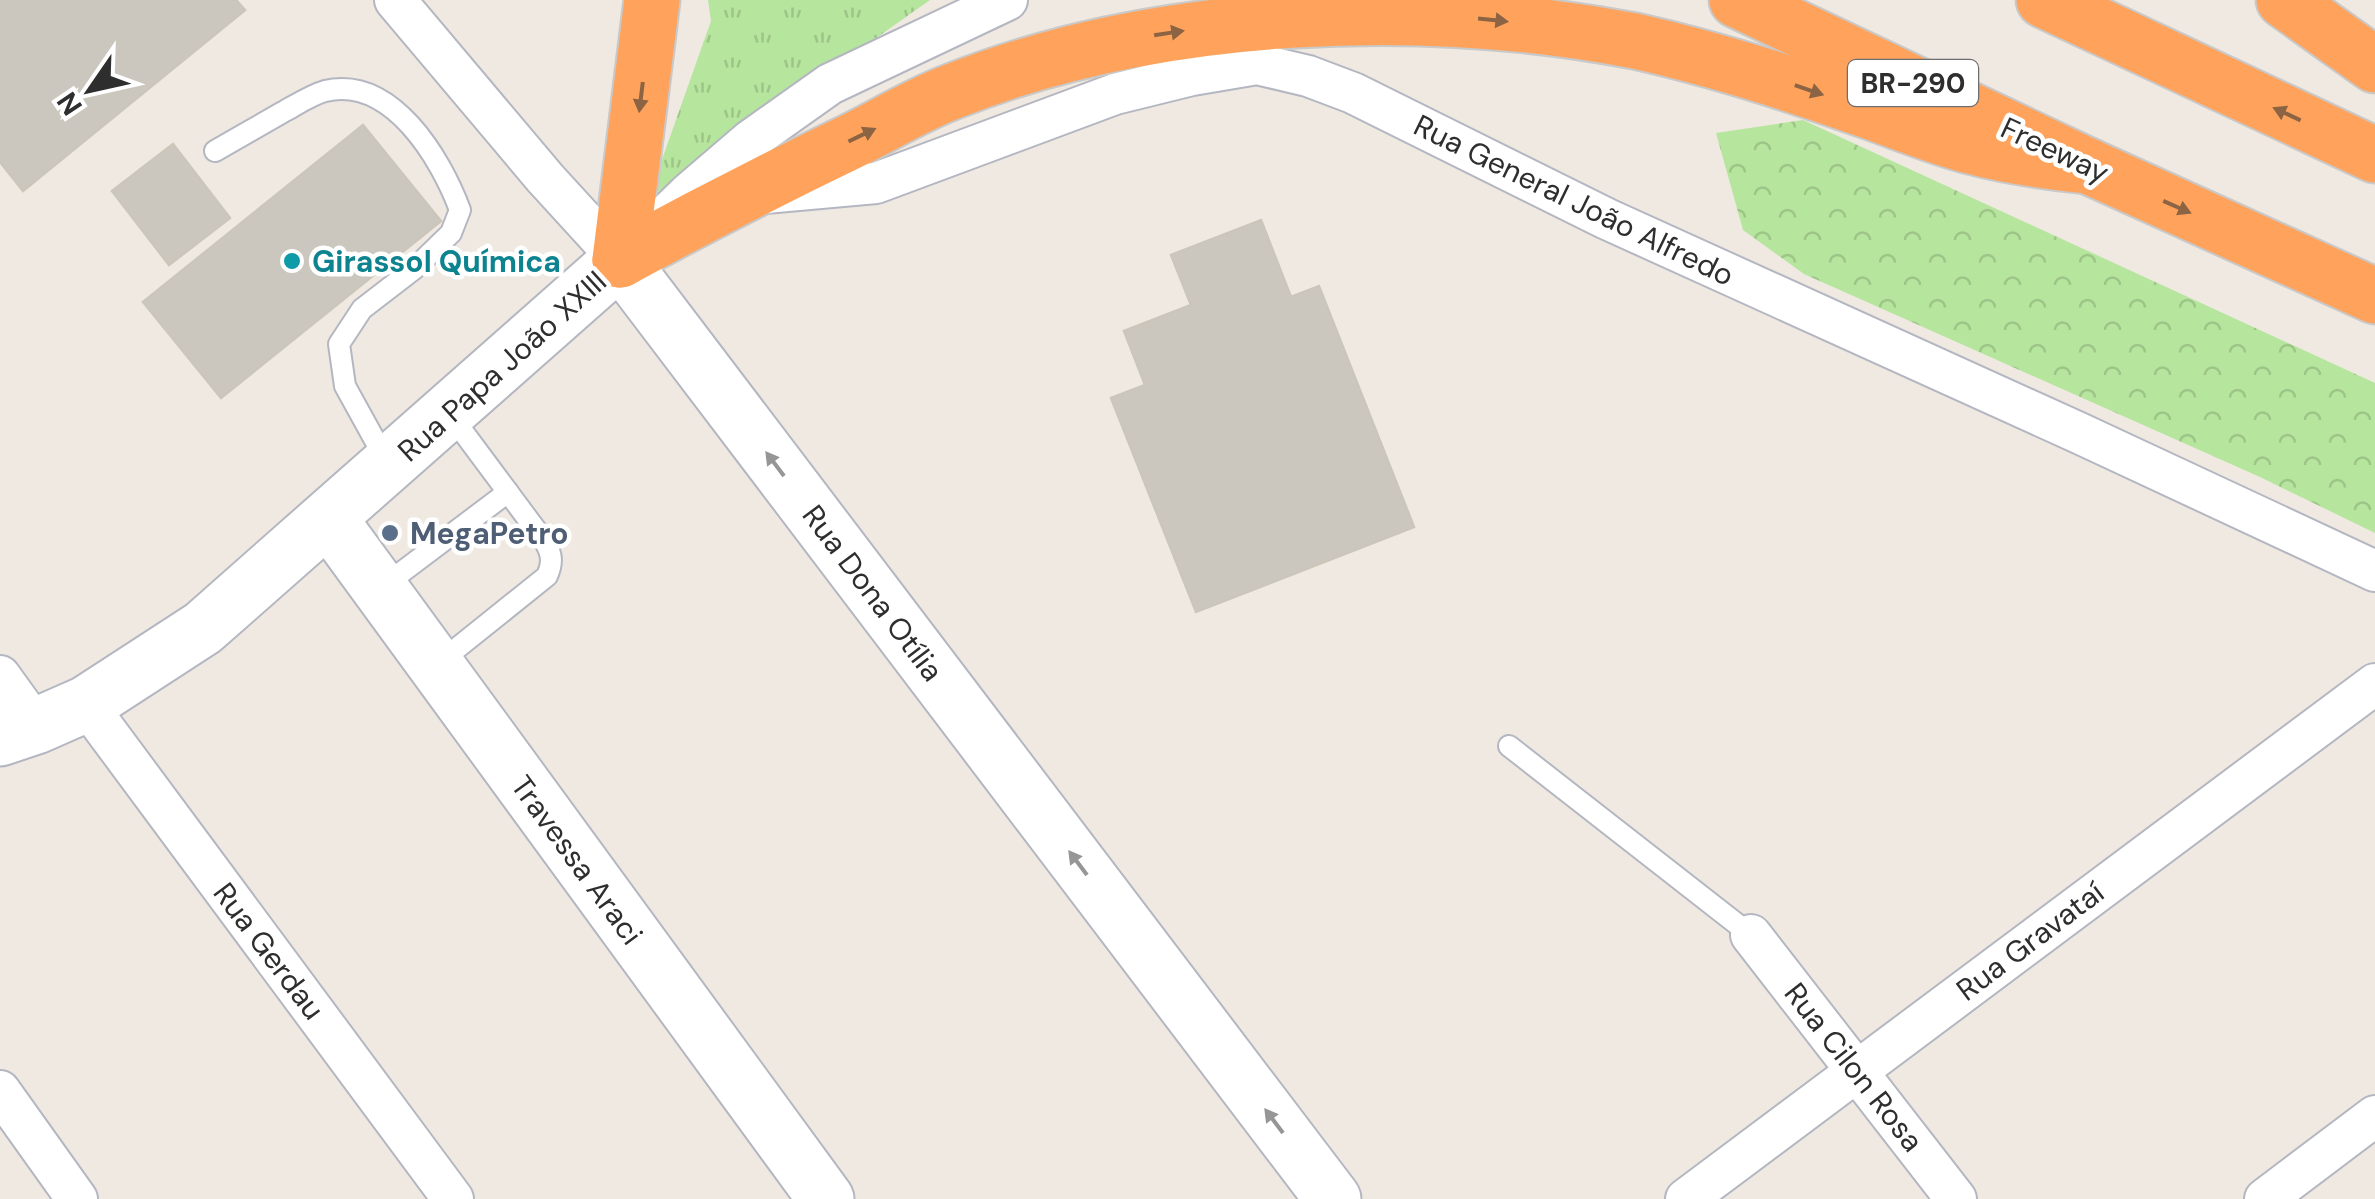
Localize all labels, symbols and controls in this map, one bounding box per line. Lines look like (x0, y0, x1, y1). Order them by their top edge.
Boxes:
one-way arrow (1477, 12, 1509, 28)
one-way arrow (1154, 25, 1185, 41)
north arrow (40, 40, 140, 140)
road number: BR-290 (1848, 60, 1978, 106)
one-way arrow (633, 81, 649, 113)
one-way arrow (1794, 84, 1824, 99)
text: N (49, 85, 91, 123)
street label: Rua General João Alfredo (1408, 105, 1740, 295)
one-way arrow (2272, 105, 2301, 122)
street label: Freeway (1995, 108, 2116, 192)
one-way arrow (848, 127, 877, 144)
one-way arrow (2163, 198, 2192, 215)
place label: Girassol Química (312, 242, 561, 281)
marker: Girassol Química (281, 250, 303, 272)
street label: Rua Papa João XXIII (390, 262, 614, 470)
one-way arrow (766, 451, 786, 477)
street label: Rua Dona Otília (794, 497, 952, 689)
place label: MegaPetro (410, 514, 569, 553)
marker: MegaPetro (379, 522, 401, 544)
street label: Travessa Araci (502, 768, 652, 952)
one-way arrow (1067, 850, 1088, 876)
street label: Rua Gravataí (1949, 873, 2112, 1009)
street label: Rua Gerdau (205, 875, 333, 1027)
street label: Rua Cilon Rosa (1776, 975, 1932, 1159)
one-way arrow (1265, 1108, 1285, 1134)

